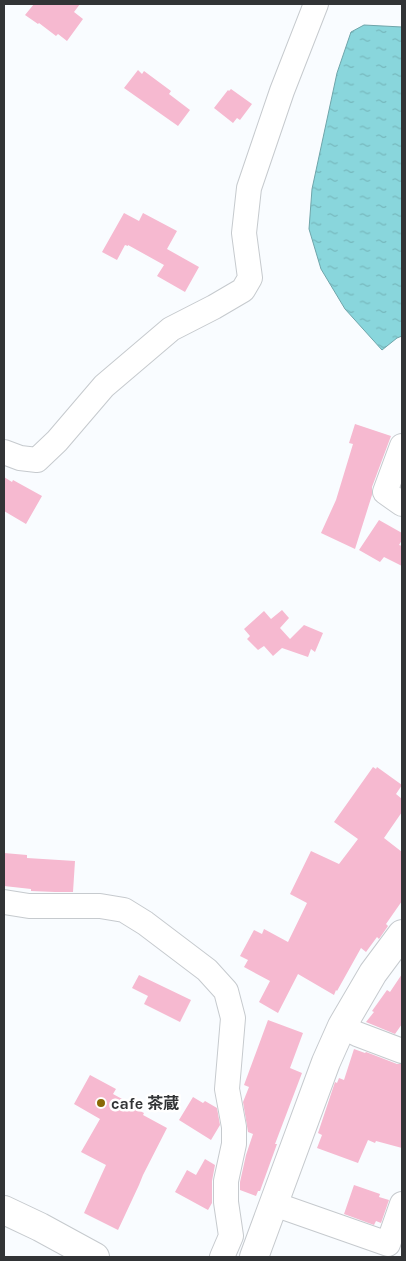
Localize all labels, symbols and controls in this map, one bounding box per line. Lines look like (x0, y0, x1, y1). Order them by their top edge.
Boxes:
place label: cafe 茶蔵 (111, 1094, 179, 1113)
marker: cafe 茶蔵 (95, 1097, 107, 1109)

